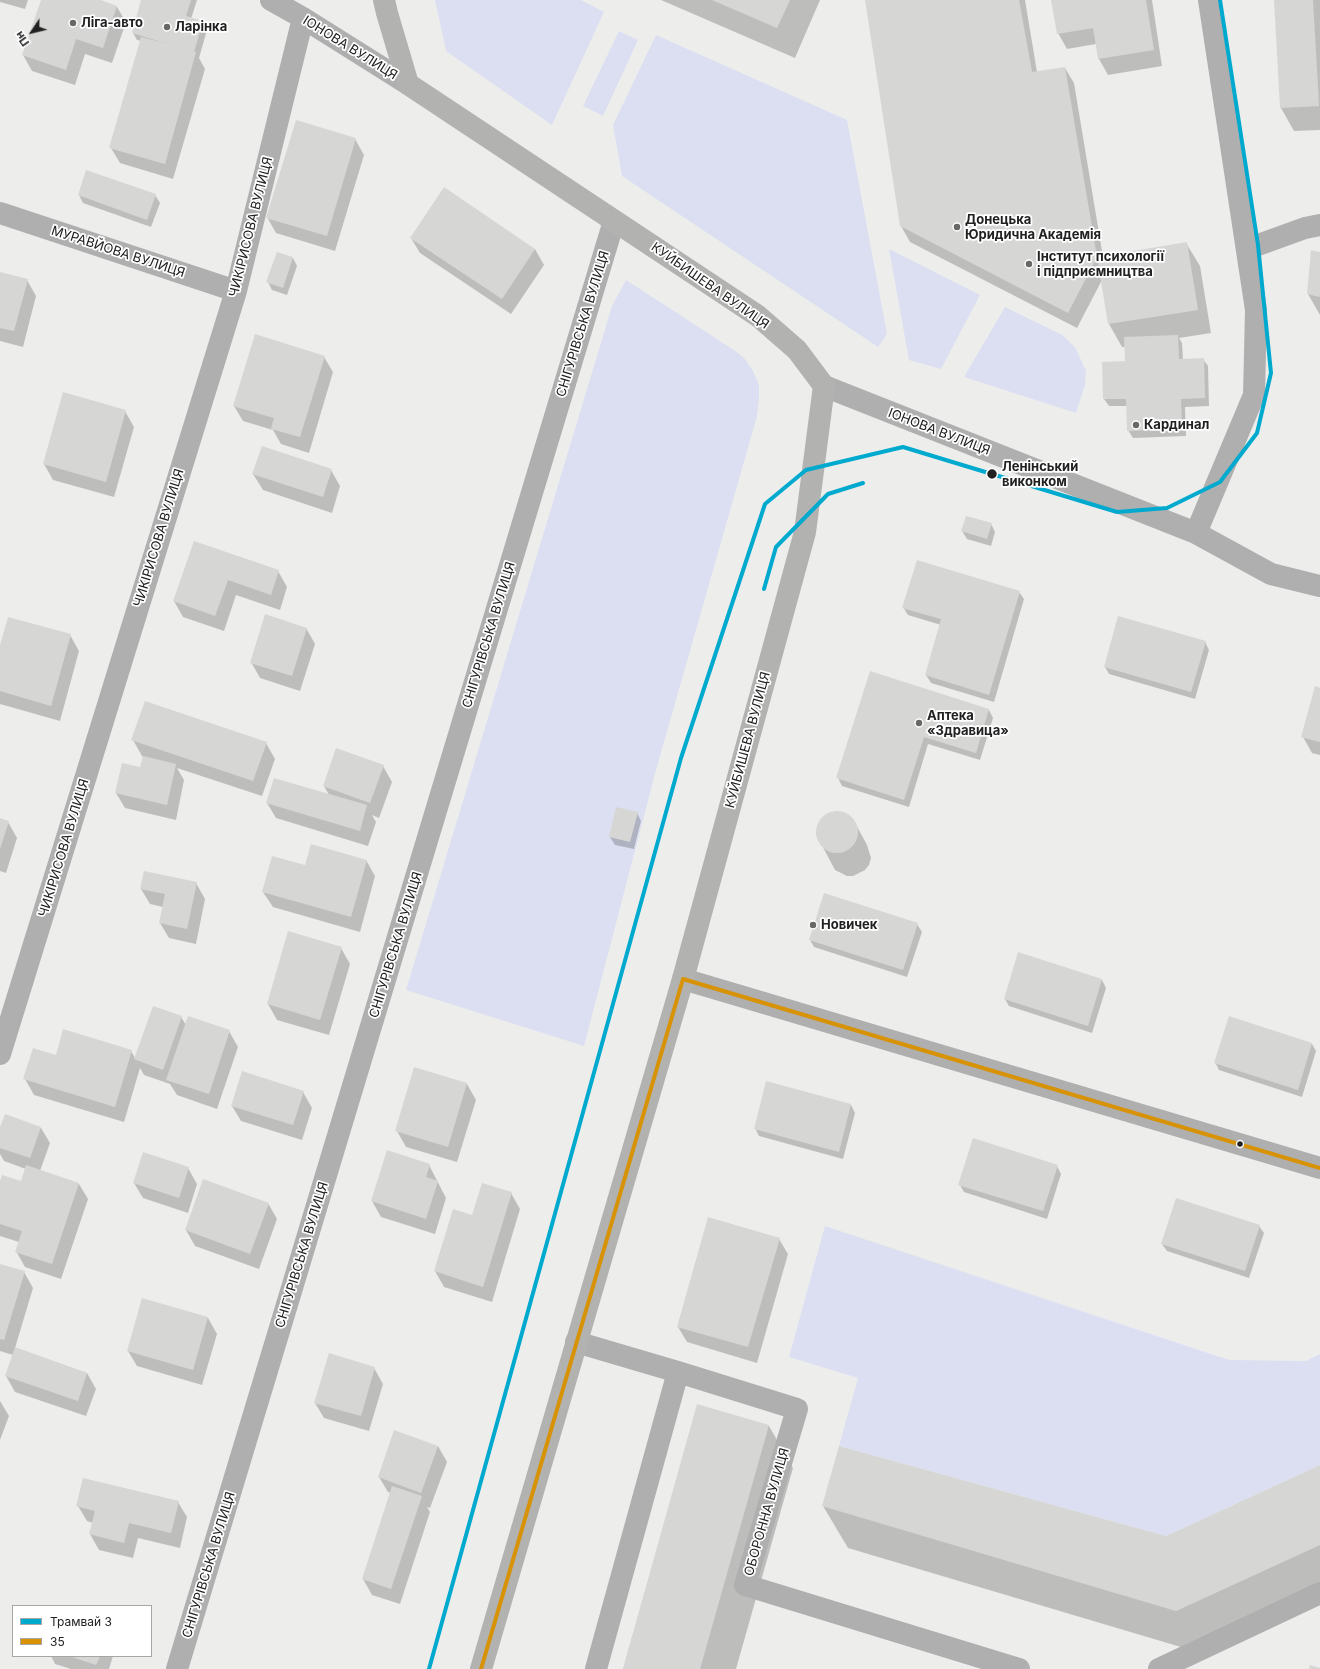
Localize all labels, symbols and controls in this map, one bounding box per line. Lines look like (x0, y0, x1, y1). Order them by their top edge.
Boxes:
north arrow (12, 12, 52, 52)
street label: ІОНОВА ВУЛИЦЯ (300, 13, 400, 83)
place label: Ліга-авто (81, 15, 143, 31)
marker: Ліга-авто (68, 18, 78, 28)
place label: Ларінка (175, 19, 227, 35)
marker: Ларінка (162, 22, 172, 32)
text: Пн (12, 29, 32, 49)
street label: ЧИКІРИСОВА ВУЛИЦЯ (226, 155, 276, 299)
place label: Донецька Юридична Академія (965, 212, 1101, 243)
marker: Донецька Юридична Академія (952, 222, 962, 232)
street label: МУРАВЙОВА ВУЛИЦЯ (49, 223, 187, 281)
street label: КУЙБИШЕВА ВУЛИЦЯ (648, 239, 772, 333)
street label: СНІГУРІВСЬКА ВУЛИЦЯ (553, 249, 613, 399)
place label: Інститут психології і підприємництва (1037, 249, 1164, 280)
marker: Інститут психології і підприємництва (1024, 259, 1034, 269)
street label: ІОНОВА ВУЛИЦЯ (886, 405, 992, 459)
place label: Кардинал (1144, 417, 1209, 433)
marker: Кардинал (1131, 420, 1141, 430)
place label: Ленінський виконком (1002, 459, 1078, 490)
street label: ЧИКІРИСОВА ВУЛИЦЯ (131, 467, 187, 609)
marker: Ленінський виконком (985, 467, 999, 481)
street label: СНІГУРІВСЬКА ВУЛИЦЯ (459, 560, 519, 710)
street label: КУЙБИШЕВА ВУЛИЦЯ (722, 670, 774, 810)
place label: Аптека «Здравица» (927, 708, 1009, 739)
marker: Аптека «Здравица» (914, 718, 924, 728)
street label: ЧИКІРИСОВА ВУЛИЦЯ (36, 777, 92, 919)
street label: СНІГУРІВСЬКА ВУЛИЦЯ (366, 870, 426, 1020)
place label: Новичек (821, 917, 877, 933)
marker: Новичек (808, 920, 818, 930)
unlabelled marker (1235, 1139, 1245, 1149)
street label: СНІГУРІВСЬКА ВУЛИЦЯ (272, 1180, 332, 1330)
street label: ОБОРОННА ВУЛИЦЯ (741, 1446, 793, 1578)
street label: СНІГУРІВСЬКА ВУЛИЦЯ (179, 1490, 239, 1640)
legend (12, 1605, 152, 1657)
text: Трамвай 3 (50, 1614, 112, 1629)
text: 35 (50, 1634, 65, 1649)

